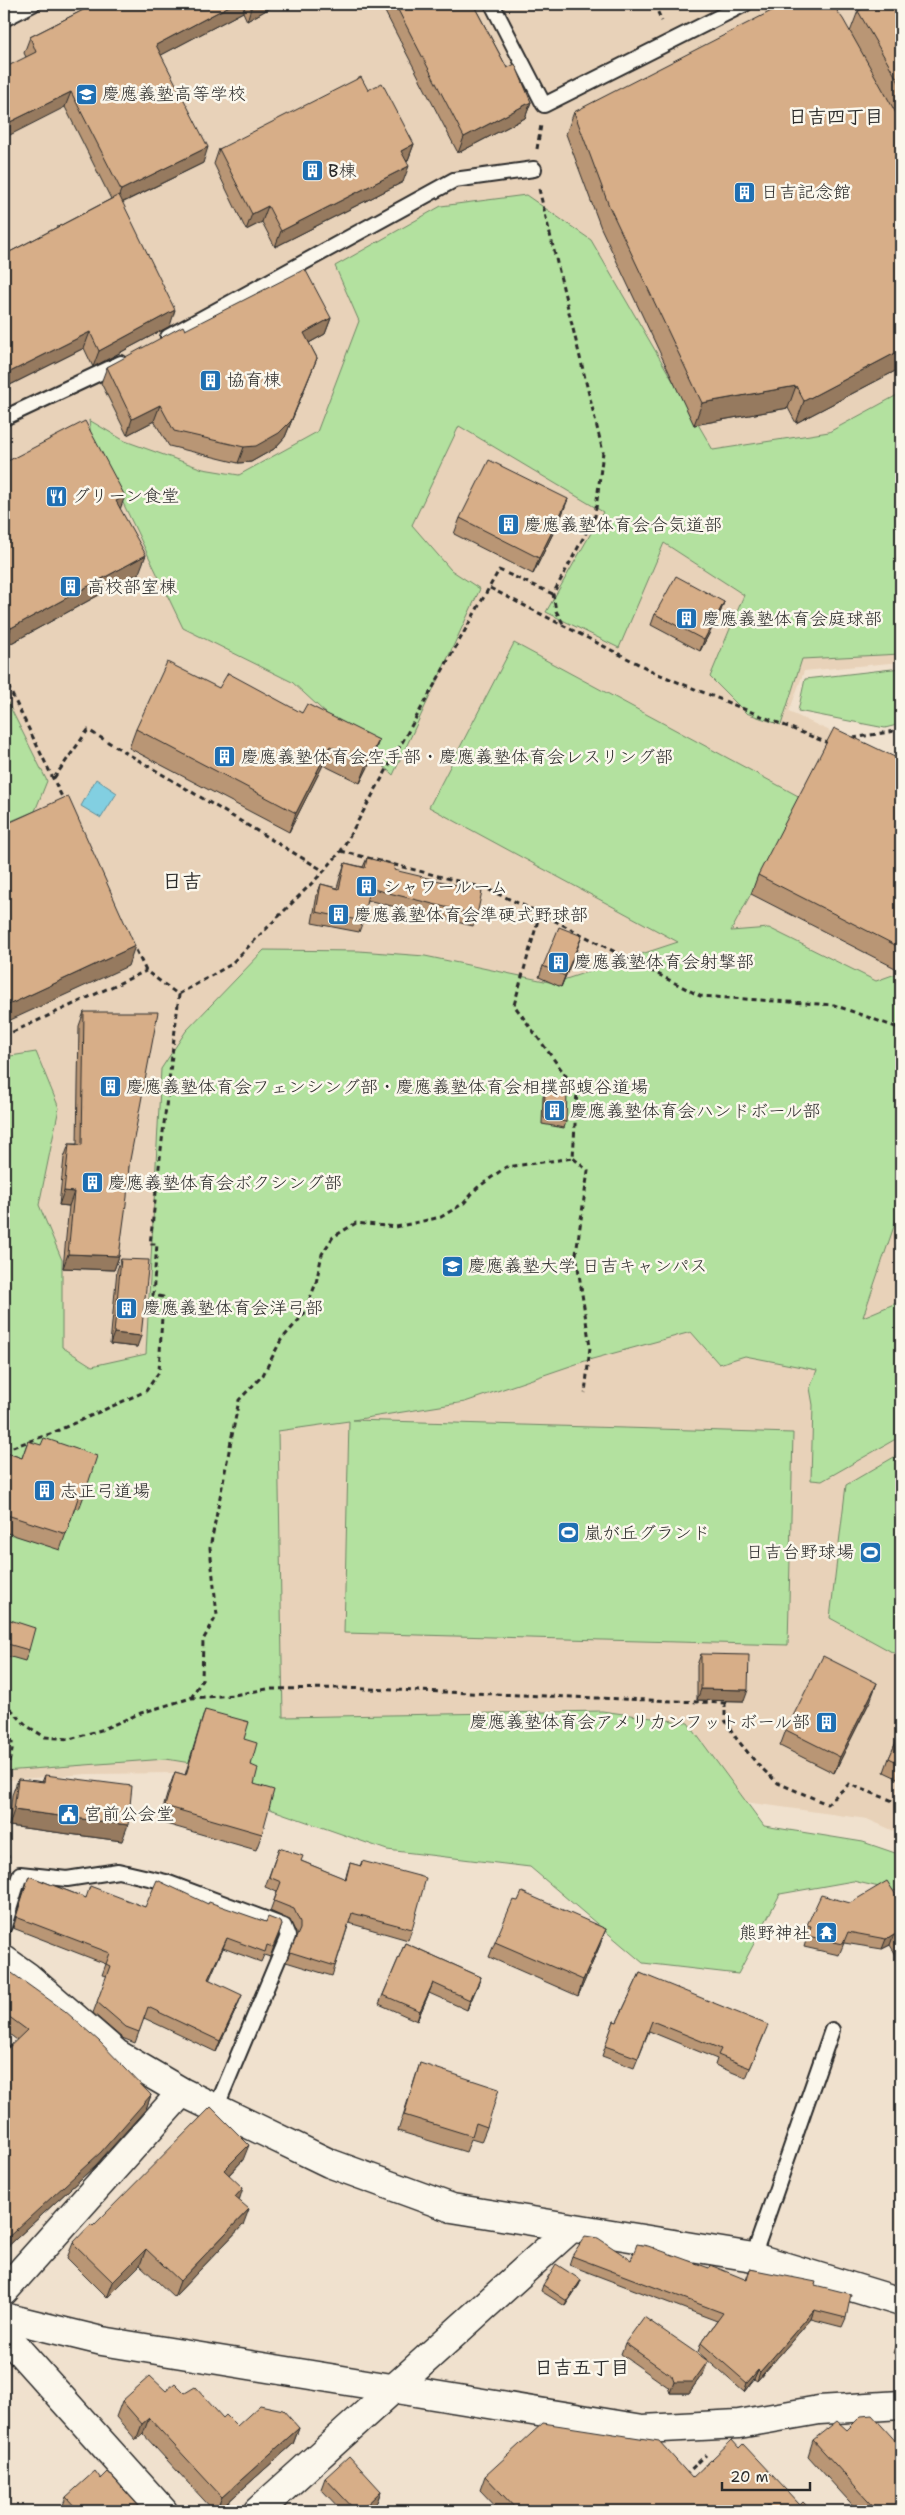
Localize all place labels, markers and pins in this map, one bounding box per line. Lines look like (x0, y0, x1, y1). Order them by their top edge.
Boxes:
school or university icon: 慶應義塾高等学校 (74, 82, 98, 106)
place label: 慶應義塾高等学校 (102, 82, 246, 106)
building icon: B棟 (300, 159, 324, 183)
place label: B棟 (328, 159, 357, 183)
building icon: 日吉記念館 (733, 180, 757, 204)
place label: 日吉記念館 (761, 180, 851, 204)
building icon: 協育棟 (199, 368, 223, 392)
place label: 協育棟 (227, 368, 281, 392)
restaurant icon: グリーン食堂 (44, 484, 68, 508)
place label: グリーン食堂 (72, 484, 179, 508)
building icon: 慶應義塾体育会合気道部 (496, 513, 520, 537)
place label: 慶應義塾体育会合気道部 (524, 513, 722, 537)
building icon: 高校部室棟 (59, 575, 83, 599)
place label: 高校部室棟 (87, 575, 177, 599)
building icon: 慶應義塾体育会庭球部 (674, 607, 698, 631)
place label: 慶應義塾体育会庭球部 (702, 607, 882, 631)
building icon: 慶應義塾体育会空手部・慶應義塾体育会レスリング部 (213, 745, 237, 769)
place label: 慶應義塾体育会空手部・慶應義塾体育会レスリング部 (241, 745, 673, 769)
building icon: シャワールーム (355, 875, 379, 899)
place label: シャワールーム (383, 875, 508, 899)
building icon: 慶應義塾体育会準硬式野球部 (326, 903, 350, 927)
place label: 慶應義塾体育会準硬式野球部 (354, 903, 588, 927)
building icon: 慶應義塾体育会射撃部 (546, 950, 570, 974)
place label: 慶應義塾体育会射撃部 (574, 950, 754, 974)
building icon: 慶應義塾体育会フェンシング部・慶應義塾体育会相撲部蝮谷道場 (98, 1075, 122, 1099)
place label: 慶應義塾体育会フェンシング部・慶應義塾体育会相撲部蝮谷道場 (126, 1075, 648, 1099)
building icon: 慶應義塾体育会ハンドボール部 (542, 1099, 566, 1123)
place label: 慶應義塾体育会ハンドボール部 (570, 1099, 821, 1123)
building icon: 慶應義塾体育会ボクシング部 (80, 1171, 104, 1195)
place label: 慶應義塾体育会ボクシング部 (108, 1171, 342, 1195)
school or university icon: 慶應義塾大学 日吉キャンパス (440, 1254, 464, 1278)
place label: 慶應義塾大学 日吉キャンパス (468, 1254, 707, 1278)
building icon: 慶應義塾体育会洋弓部 (115, 1296, 139, 1320)
place label: 慶應義塾体育会洋弓部 (143, 1296, 323, 1320)
building icon: 志正弓道場 (32, 1479, 56, 1503)
place label: 志正弓道場 (60, 1479, 150, 1503)
sports icon: 嵐が丘グランド (556, 1521, 580, 1545)
place label: 嵐が丘グランド (584, 1521, 710, 1545)
place label: 日吉台野球場 (746, 1540, 854, 1564)
sports icon: 日吉台野球場 (858, 1540, 882, 1564)
place label: 慶應義塾体育会アメリカンフットボール部 (470, 1710, 810, 1734)
building icon: 慶應義塾体育会アメリカンフットボール部 (814, 1710, 838, 1734)
public building icon: 宮前公会堂 (56, 1802, 80, 1826)
place label: 宮前公会堂 (84, 1802, 174, 1826)
place label: 熊野神社 (739, 1921, 811, 1945)
temple icon: 熊野神社 (815, 1921, 839, 1945)

